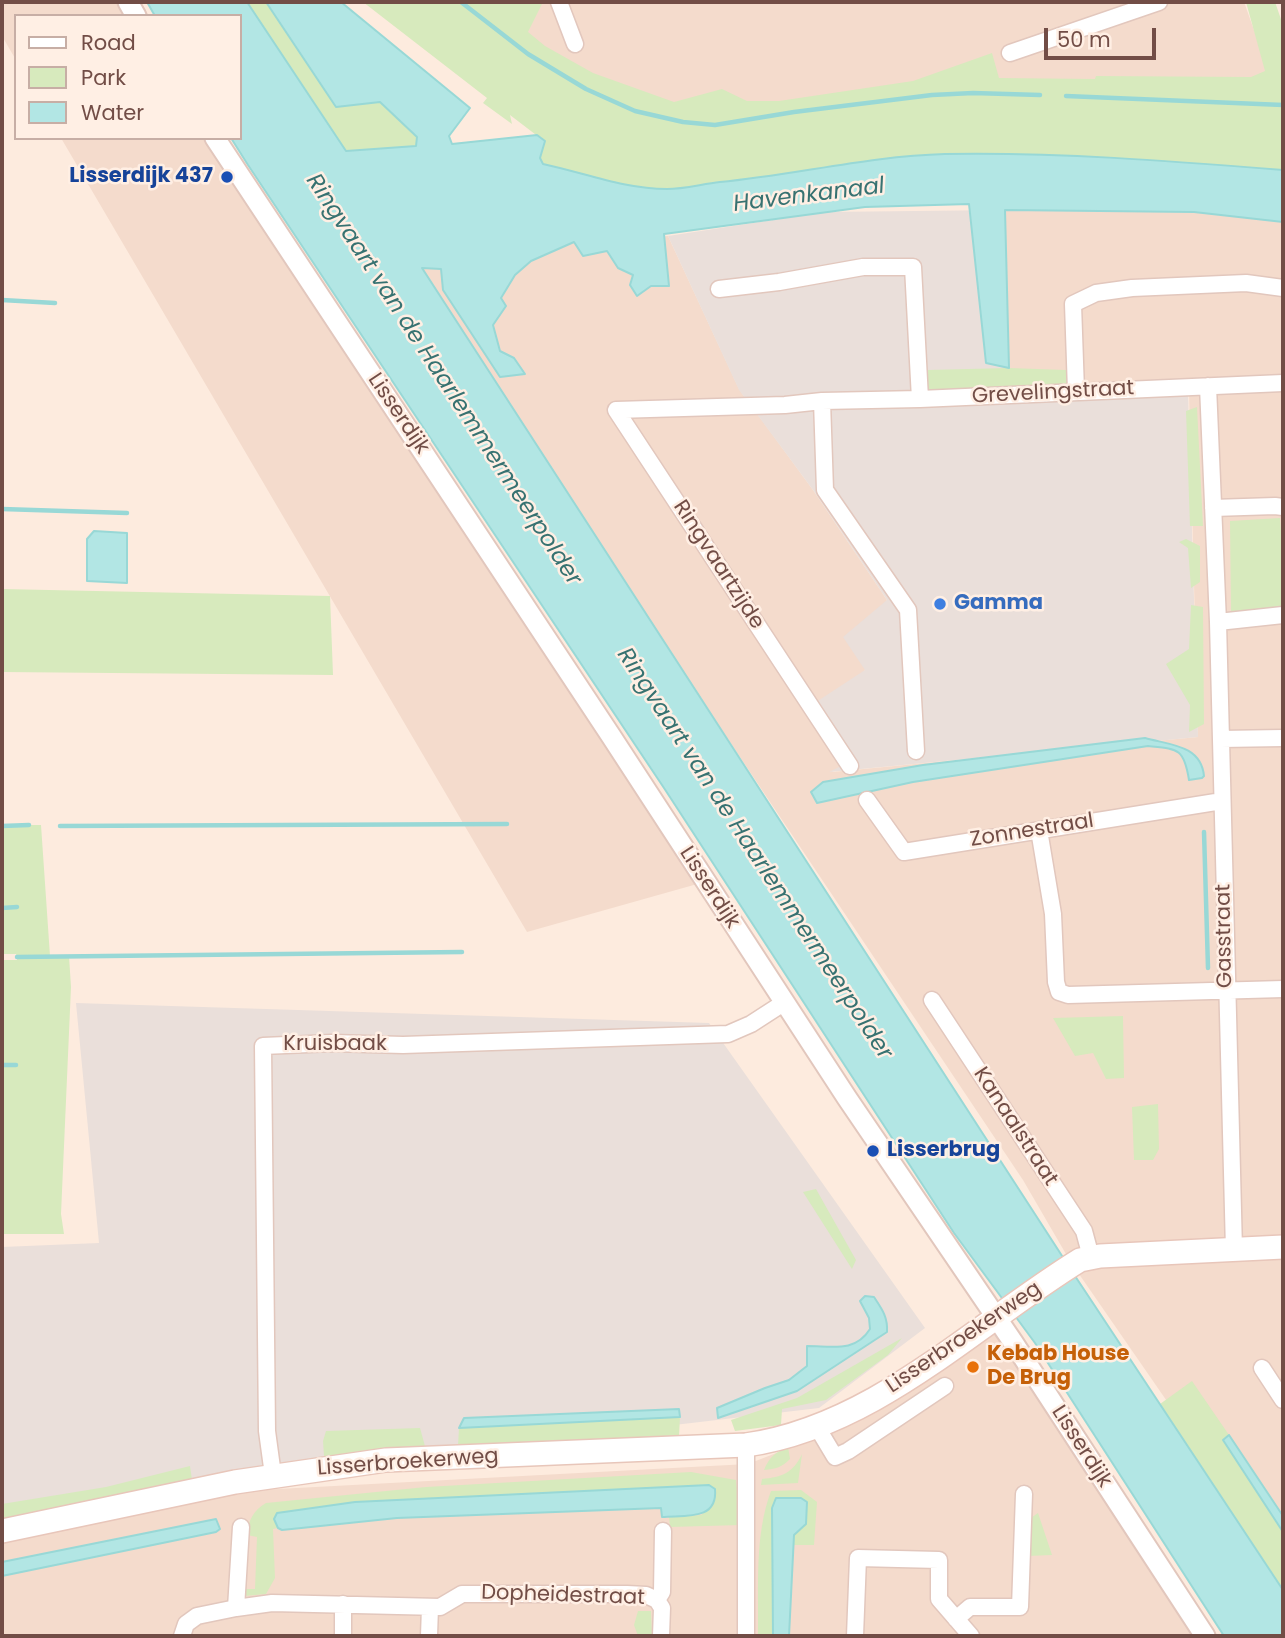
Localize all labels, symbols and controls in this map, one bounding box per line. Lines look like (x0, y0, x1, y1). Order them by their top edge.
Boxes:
legend (14, 14, 242, 140)
scale bar (1047, 14, 1159, 58)
text: 50 m (1057, 25, 1111, 54)
text: Road (81, 28, 136, 57)
text: Park (81, 63, 126, 92)
text: Water (81, 98, 144, 127)
place label: Lisserdijk 437 (69, 164, 213, 190)
marker: Lisserdijk 437 (219, 169, 235, 185)
water label: Ringvaart van de Haarlemmermeerpolder (299, 169, 587, 591)
water label: Havenkanaal (732, 173, 886, 219)
street label: Lisserdijk (362, 369, 434, 459)
street label: Grevelingstraat (971, 376, 1135, 410)
street label: Ringvaartzijde (667, 496, 769, 634)
place label: Gamma (954, 591, 1043, 617)
marker: Gamma (932, 596, 948, 612)
water label: Ringvaart van de Haarlemmermeerpolder (610, 643, 898, 1065)
street label: Zonnestraal (968, 809, 1096, 853)
street label: Lisserdijk (673, 842, 745, 934)
street label: Gasstraat (1211, 884, 1239, 988)
street label: Kruisbaak (283, 1032, 387, 1058)
street label: Kanaalstraat (967, 1063, 1063, 1191)
place label: Lisserbrug (887, 1138, 1000, 1164)
marker: Lisserbrug (865, 1143, 881, 1159)
street label: Lisserbroekerweg (882, 1277, 1046, 1399)
place label: Kebab House De Brug (987, 1342, 1129, 1392)
marker: Kebab House De Brug (965, 1359, 981, 1375)
street label: Lisserdijk (1045, 1401, 1117, 1493)
street label: Lisserbroekerweg (317, 1444, 499, 1482)
street label: Dopheidestraat (481, 1581, 645, 1611)

